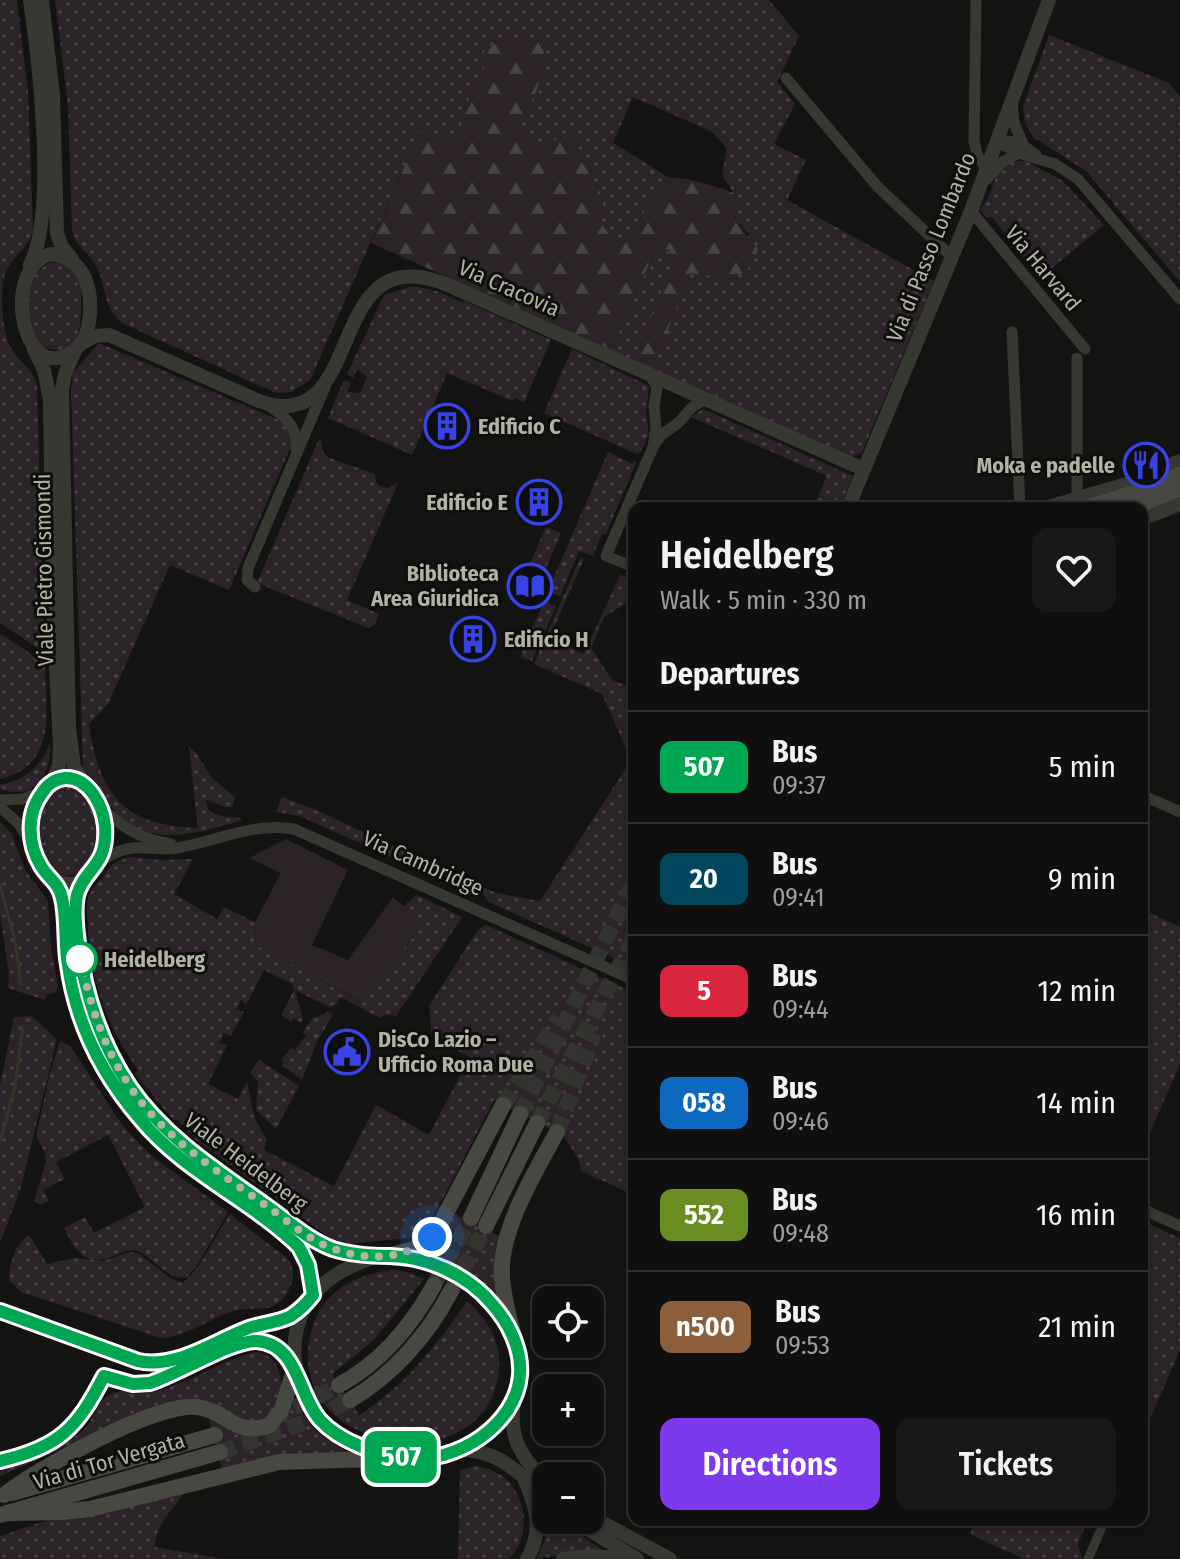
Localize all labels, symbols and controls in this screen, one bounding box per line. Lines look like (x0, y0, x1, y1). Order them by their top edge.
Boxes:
street label: Via di Passo Lombardo (881, 148, 981, 346)
street label: Via Harvard (999, 220, 1087, 316)
street label: Via Cracovia (454, 254, 564, 322)
building icon: Edificio C (423, 402, 471, 450)
place label: Edificio C (478, 413, 561, 440)
restaurant icon: Moka e padelle (1122, 441, 1170, 489)
place label: Moka e padelle (976, 452, 1115, 479)
street label: Viale Pietro Gismondi (29, 473, 59, 667)
building icon: Edificio E (515, 478, 563, 526)
place label: Edificio E (426, 489, 508, 516)
button: heart (1032, 528, 1116, 612)
text: Heidelberg (660, 532, 834, 578)
place label: Biblioteca Area Giuridica (370, 560, 499, 612)
library icon: Biblioteca Area Giuridica (506, 562, 554, 610)
text: Walk · 5 min · 330 m (660, 585, 867, 616)
building icon: Edificio H (449, 615, 497, 663)
place label: Edificio H (504, 626, 589, 653)
text: Departures (660, 656, 800, 692)
text: Bus (772, 734, 817, 770)
text: 5 min (1049, 749, 1116, 785)
text: 507 (684, 750, 724, 783)
text: 09:37 (772, 770, 826, 801)
street label: Via Cambridge (359, 824, 487, 902)
text: Bus (772, 846, 817, 882)
text: 9 min (1048, 861, 1116, 897)
text: 20 (690, 862, 718, 895)
text: 09:41 (772, 882, 825, 913)
marker: Heidelberg (63, 942, 97, 976)
place label: Heidelberg (104, 946, 205, 973)
text: Bus (772, 958, 817, 994)
text: 12 min (1038, 973, 1116, 1009)
text: 5 (697, 974, 711, 1007)
text: 09:44 (772, 994, 829, 1025)
place label: DisCo Lazio – Ufficio Roma Due (378, 1026, 534, 1078)
public building icon: DisCo Lazio – Ufficio Roma Due (323, 1028, 371, 1076)
text: Bus (772, 1070, 817, 1106)
text: 14 min (1036, 1085, 1116, 1121)
text: 058 (682, 1086, 726, 1119)
text: 09:46 (772, 1106, 829, 1137)
street label: Viale Heidelberg (179, 1107, 314, 1218)
text: Bus (772, 1182, 817, 1218)
text: 16 min (1036, 1197, 1116, 1233)
text: 552 (684, 1198, 724, 1231)
your location (412, 1217, 452, 1257)
text: 09:48 (772, 1218, 829, 1249)
map controls (532, 1286, 604, 1534)
button: locate (532, 1286, 604, 1358)
text: Bus (775, 1294, 820, 1330)
text: 21 min (1038, 1309, 1116, 1345)
text: n500 (676, 1310, 735, 1343)
text: 09:53 (775, 1330, 830, 1361)
button: + (532, 1374, 604, 1446)
button: Directions (660, 1418, 880, 1510)
button: Tickets (896, 1418, 1116, 1510)
street label: Via di Tor Vergata (30, 1427, 188, 1495)
line badge: 507 (355, 1431, 447, 1483)
text: 507 (381, 1440, 421, 1473)
button: − (532, 1462, 604, 1534)

